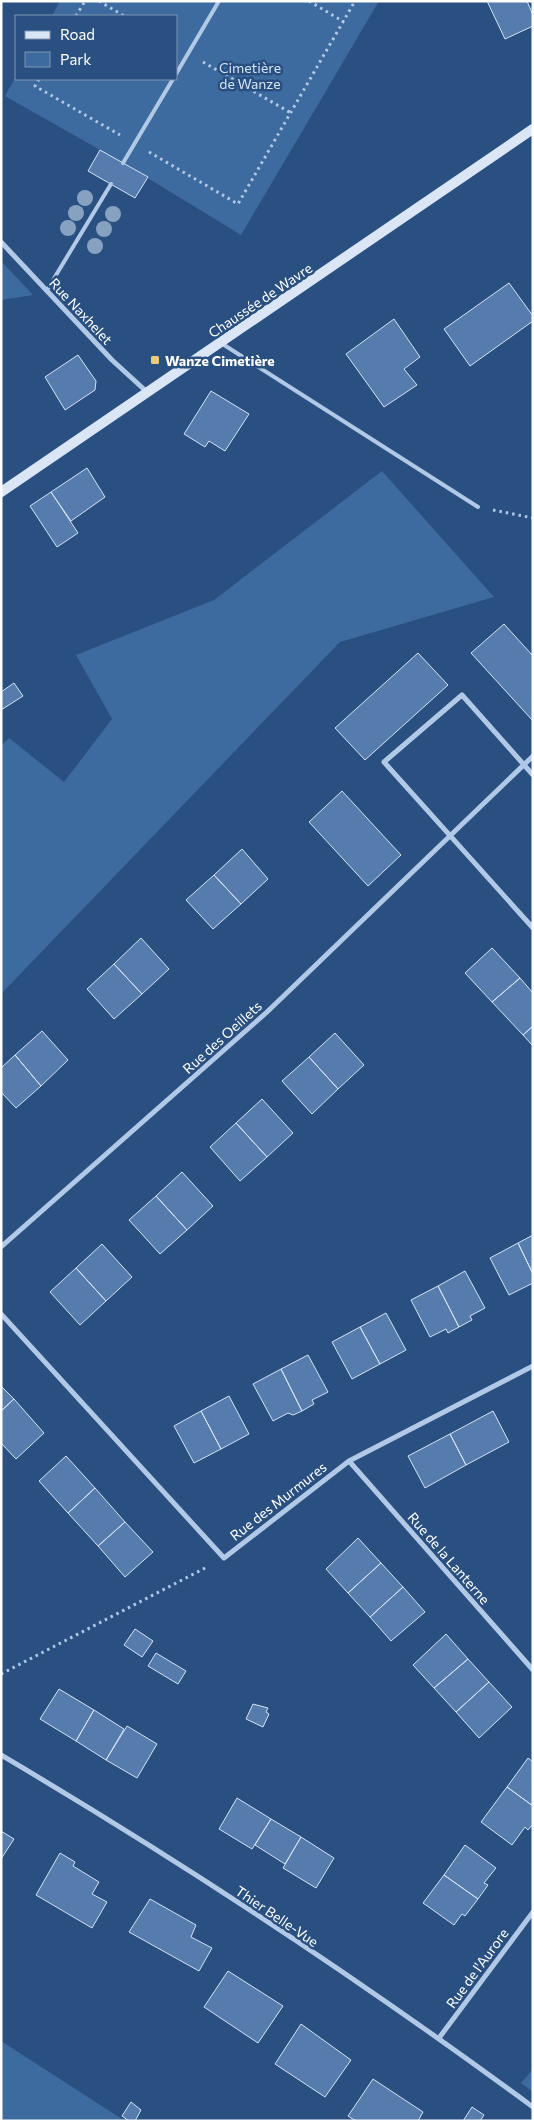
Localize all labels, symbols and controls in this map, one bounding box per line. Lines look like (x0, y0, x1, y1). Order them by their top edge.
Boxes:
legend (15, 15, 178, 80)
text: Road (60, 25, 95, 43)
text: Park (60, 50, 91, 68)
park label: Cimetière de Wanze (219, 59, 281, 92)
street label: Chaussée de Wavre (205, 259, 315, 341)
street label: Rue Naxhelet (46, 274, 116, 348)
place label: Wanze Cimetière (165, 352, 275, 369)
marker: Wanze Cimetière (149, 354, 161, 366)
street label: Rue des Oeillets (179, 997, 265, 1077)
street label: Rue des Murmures (226, 1458, 330, 1544)
street label: Rue de la Lanterne (404, 1509, 494, 1607)
street label: Thier Belle-Vue (232, 1882, 322, 1950)
street label: Rue de l'Aurore (442, 1925, 512, 2011)

